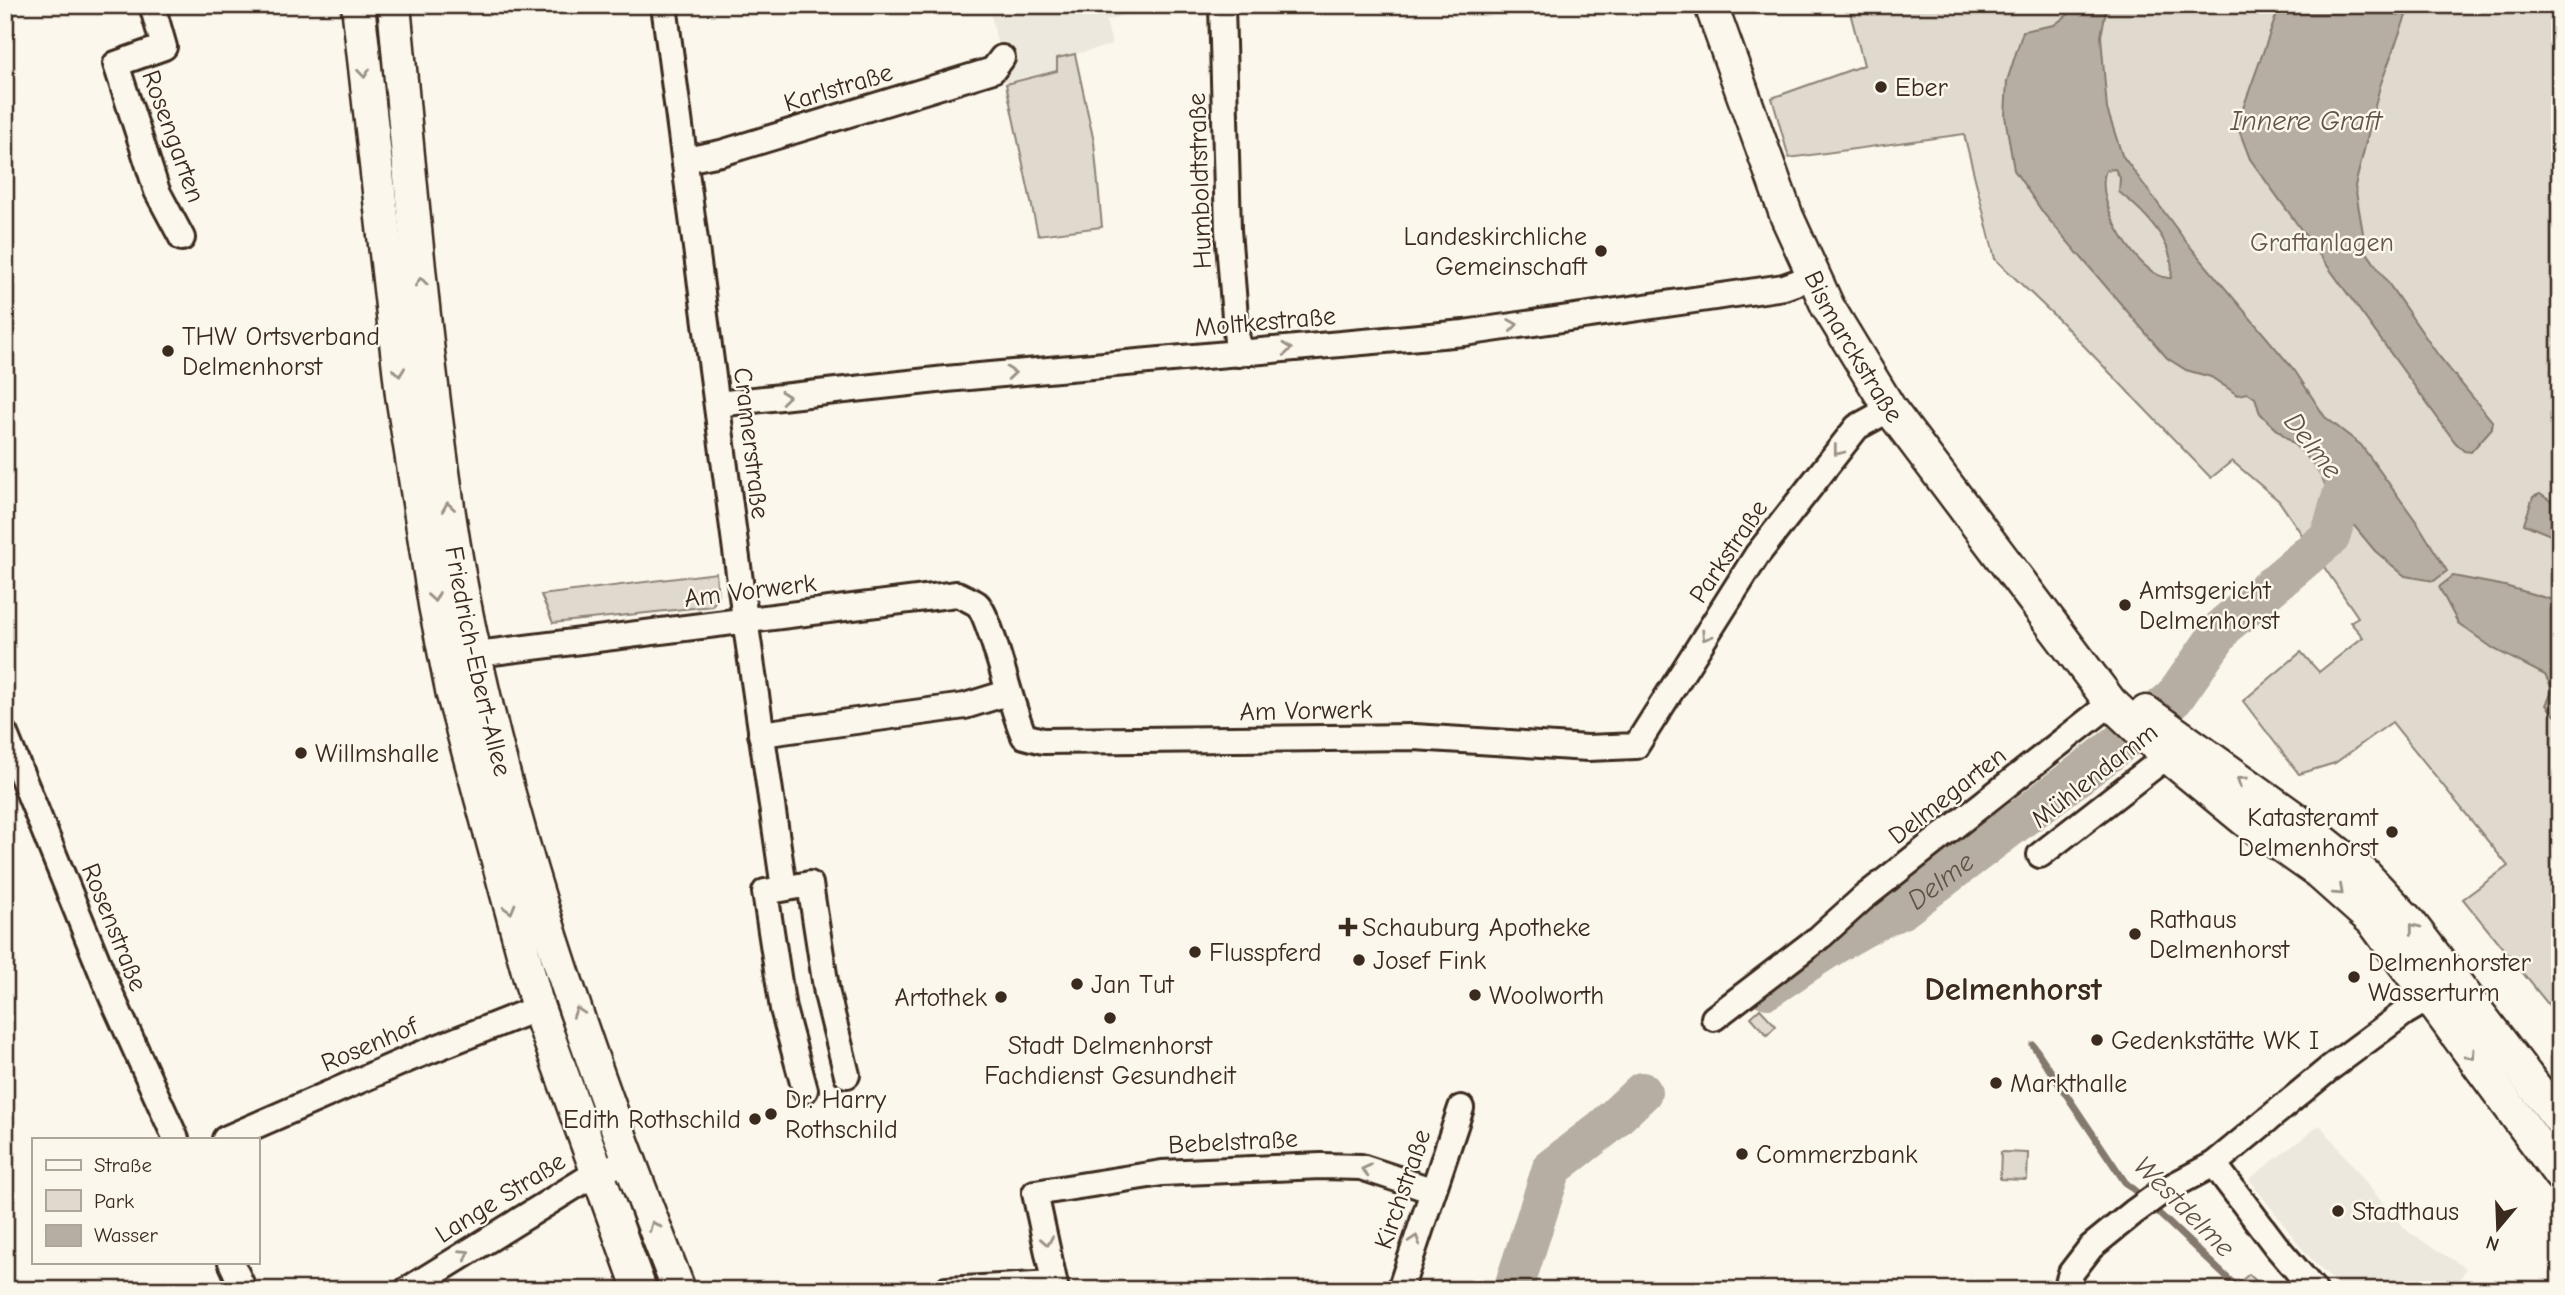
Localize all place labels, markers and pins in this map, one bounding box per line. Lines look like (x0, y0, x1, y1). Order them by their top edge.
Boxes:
place label: Eber (1895, 73, 1949, 103)
marker: Eber (1873, 79, 1889, 95)
place label: Landeskirchliche Gemeinschaft (1403, 222, 1589, 282)
marker: Landeskirchliche Gemeinschaft (1593, 243, 1609, 259)
place label: THW Ortsverband Delmenhorst (182, 322, 380, 382)
marker: THW Ortsverband Delmenhorst (160, 343, 176, 359)
place label: Amtsgericht Delmenhorst (2139, 576, 2281, 636)
marker: Amtsgericht Delmenhorst (2117, 597, 2133, 613)
place label: Willmshalle (315, 739, 439, 769)
marker: Willmshalle (293, 745, 309, 761)
place label: Katasteramt Delmenhorst (2238, 803, 2380, 863)
marker: Katasteramt Delmenhorst (2384, 824, 2400, 840)
place label: Rathaus Delmenhorst (2149, 905, 2291, 965)
place label: Schauburg Apotheke (1362, 913, 1591, 943)
marker: Schauburg Apotheke (1340, 919, 1356, 935)
marker: Rathaus Delmenhorst (2127, 926, 2143, 942)
place label: Flusspferd (1209, 938, 1321, 968)
marker: Flusspferd (1187, 944, 1203, 960)
place label: Josef Fink (1373, 946, 1486, 976)
place label: Delmenhorster Wasserturm (2368, 948, 2532, 1008)
marker: Josef Fink (1351, 952, 1367, 968)
marker: Delmenhorster Wasserturm (2346, 969, 2362, 985)
place label: Jan Tut (1091, 970, 1175, 1000)
marker: Jan Tut (1069, 976, 1085, 992)
place label: Woolworth (1489, 981, 1604, 1011)
place label: Artothek (894, 983, 987, 1013)
marker: Woolworth (1467, 987, 1483, 1003)
marker: Artothek (993, 989, 1009, 1005)
marker: Stadt Delmenhorst Fachdienst Gesundheit (1102, 1010, 1118, 1026)
place label: Gedenkstätte WK I (2111, 1026, 2319, 1056)
place label: Stadt Delmenhorst Fachdienst Gesundheit (984, 1031, 1237, 1091)
marker: Gedenkstätte WK I (2089, 1032, 2105, 1048)
place label: Markthalle (2010, 1069, 2127, 1099)
marker: Markthalle (1988, 1075, 2004, 1091)
place label: Dr. Harry Rothschild (785, 1085, 898, 1145)
place label: Edith Rothschild (563, 1105, 741, 1135)
marker: Dr. Harry Rothschild (763, 1106, 779, 1122)
marker: Edith Rothschild (747, 1111, 763, 1127)
place label: Commerzbank (1756, 1140, 1918, 1170)
marker: Commerzbank (1734, 1146, 1750, 1162)
place label: Stadthaus (2352, 1197, 2459, 1227)
marker: Stadthaus (2330, 1203, 2346, 1219)

